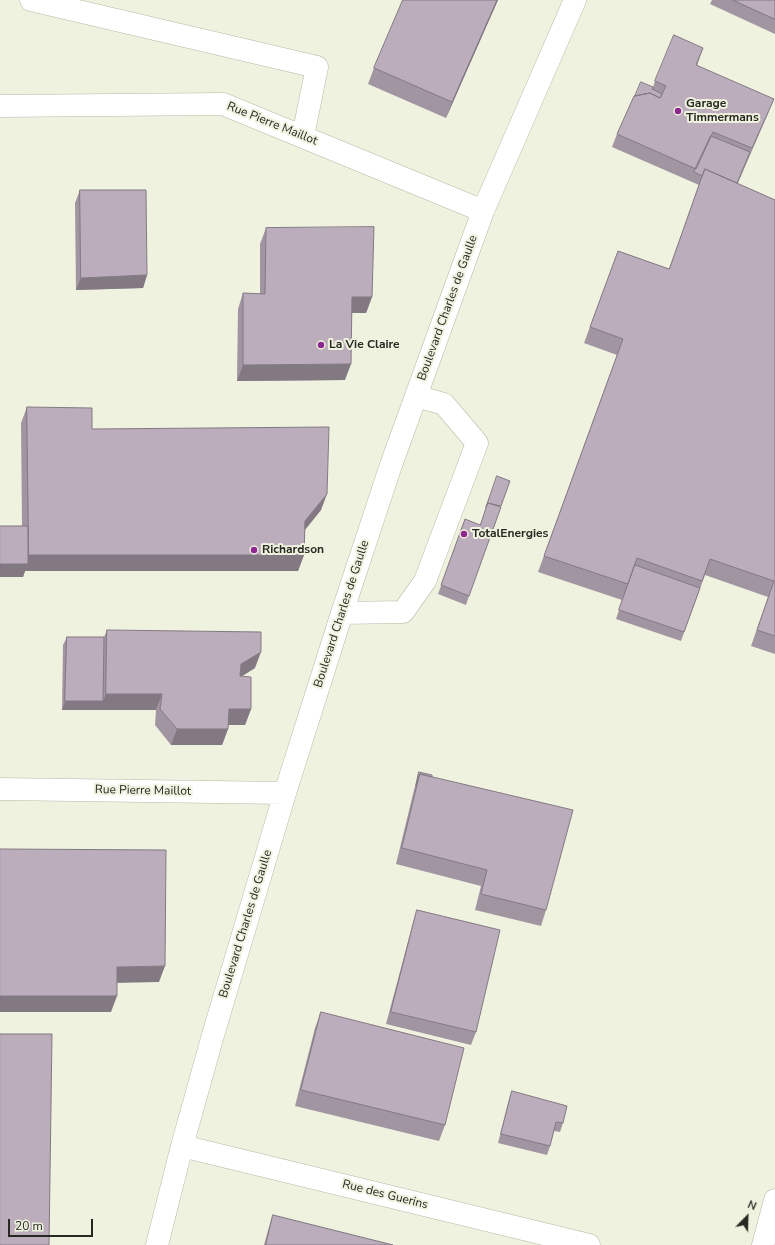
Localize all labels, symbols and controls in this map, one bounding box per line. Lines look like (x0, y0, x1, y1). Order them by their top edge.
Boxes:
place label: Garage Timmermans (686, 97, 759, 125)
street label: Rue Pierre Maillot (225, 99, 319, 149)
marker: Garage Timmermans (673, 106, 683, 116)
street label: Boulevard Charles de Gaulle (415, 233, 481, 383)
place label: La Vie Claire (329, 338, 400, 352)
marker: La Vie Claire (316, 340, 326, 350)
place label: TotalEnergies (472, 527, 548, 541)
marker: TotalEnergies (459, 529, 469, 539)
street label: Boulevard Charles de Gaulle (311, 539, 373, 689)
place label: Richardson (262, 543, 324, 557)
marker: Richardson (249, 545, 259, 555)
street label: Rue Pierre Maillot (95, 783, 191, 799)
street label: Boulevard Charles de Gaulle (217, 848, 275, 1000)
street label: Rue des Guerins (341, 1177, 429, 1213)
north arrow (727, 1197, 767, 1237)
text: N (745, 1197, 759, 1214)
scale bar (10, 1211, 95, 1237)
text: 20 m (15, 1218, 43, 1234)

